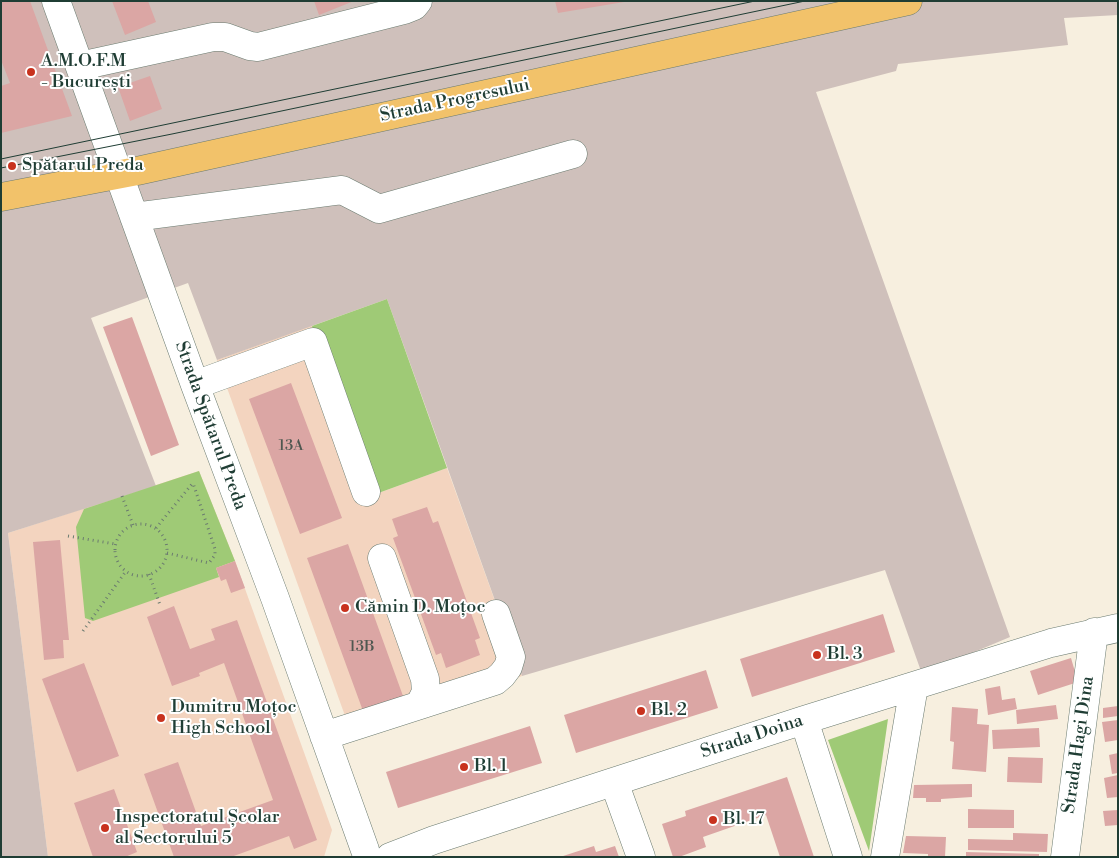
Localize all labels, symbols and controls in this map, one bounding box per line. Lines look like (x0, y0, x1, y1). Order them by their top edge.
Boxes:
place label: A.M.O.F.M - București (41, 51, 131, 94)
marker: A.M.O.F.M - București (25, 66, 37, 78)
street label: Strada Progresului (378, 75, 532, 127)
place label: Spătarul Preda (22, 155, 144, 177)
marker: Spătarul Preda (6, 160, 18, 172)
street label: Strada Spătarul Preda (169, 339, 251, 513)
house number: 13A (278, 437, 304, 455)
place label: Cămin D. Moțoc (355, 597, 485, 619)
marker: Cămin D. Moțoc (339, 602, 351, 614)
house number: 13B (349, 638, 375, 656)
place label: Bl. 3 (827, 644, 863, 666)
marker: Bl. 3 (811, 649, 823, 661)
street label: Strada Hagi Dina (1059, 675, 1099, 815)
place label: Dumitru Moțoc High School (171, 697, 297, 740)
place label: Bl. 2 (651, 700, 687, 722)
marker: Bl. 2 (635, 705, 647, 717)
street label: Strada Doina (698, 710, 806, 764)
marker: Dumitru Moțoc High School (155, 712, 167, 724)
place label: Bl. 1 (474, 756, 508, 778)
marker: Bl. 1 (458, 761, 470, 773)
place label: Inspectoratul Școlar al Sectorului 5 (115, 807, 280, 850)
place label: Bl. 17 (723, 809, 765, 831)
marker: Bl. 17 (707, 814, 719, 826)
marker: Inspectoratul Școlar al Sectorului 5 (99, 822, 111, 834)

